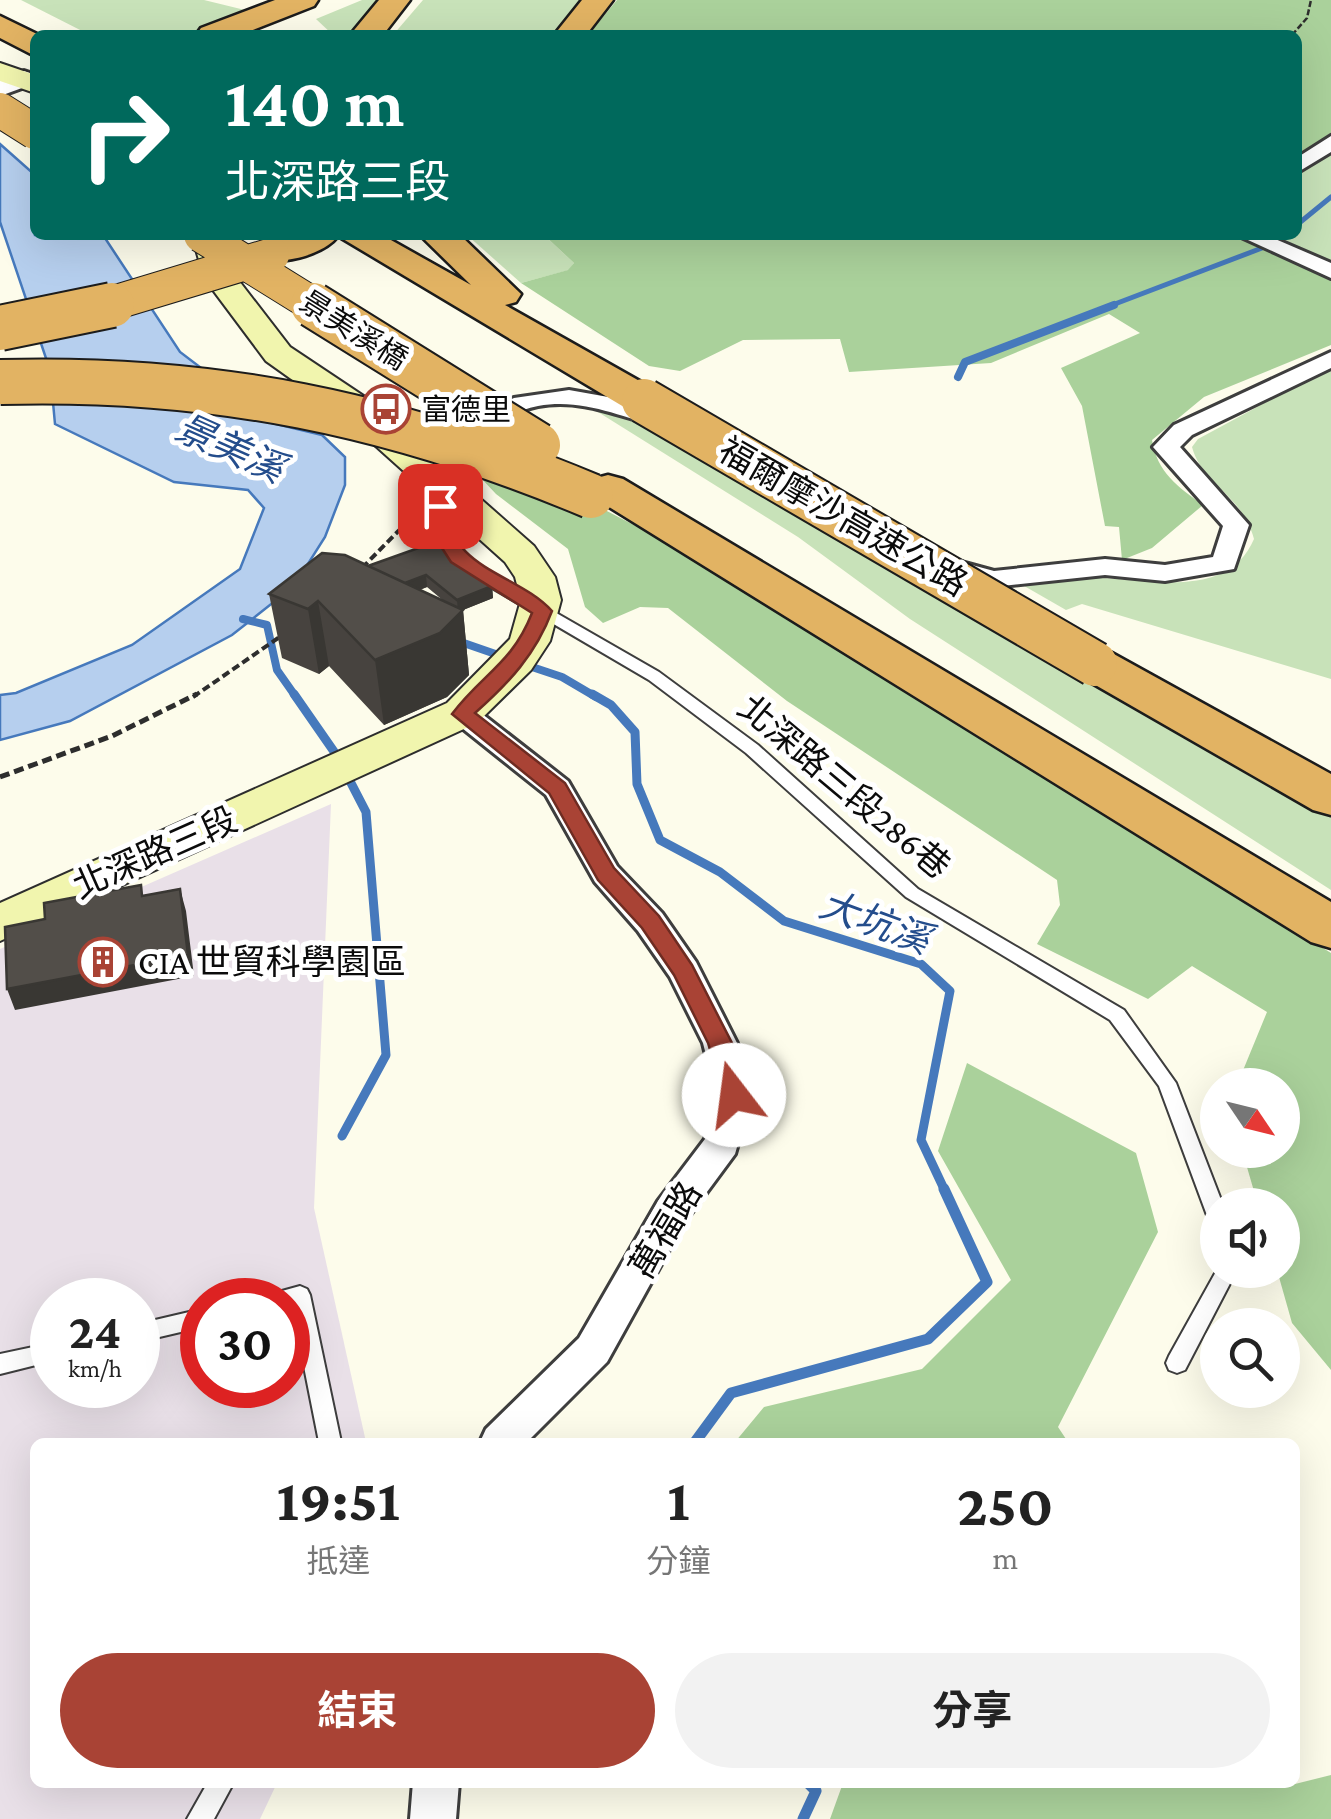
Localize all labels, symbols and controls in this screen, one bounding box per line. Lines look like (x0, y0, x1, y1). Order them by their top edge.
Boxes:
text: 140 m (225, 63, 404, 141)
icon: right (60, 70, 190, 200)
text: 北深路三段 (225, 157, 450, 207)
street label: 景美溪橋 (294, 284, 414, 376)
bus stop icon: 富德里 (360, 383, 412, 435)
place label: 富德里 (421, 393, 511, 426)
water label: 景美溪 (169, 406, 295, 492)
street label: 福爾摩沙高速公路 (712, 430, 974, 604)
pin (398, 464, 483, 549)
icon: arrive (413, 479, 468, 534)
street label: 北深路三段286巷 (731, 687, 957, 887)
street label: 北深路三段 (67, 800, 243, 906)
water label: 大坑溪 (814, 883, 940, 963)
building icon: CIA 世貿科學園區 (77, 936, 129, 988)
place label: CIA 世貿科學園區 (138, 943, 406, 982)
position arrow (682, 1043, 786, 1147)
north arrow (1200, 1068, 1300, 1168)
map controls (1200, 1068, 1300, 1408)
street label: 萬福路 (622, 1175, 710, 1285)
button: sound (1200, 1188, 1300, 1288)
speed limit sign: 30 (180, 1278, 310, 1408)
text: 24 (69, 1303, 121, 1359)
button: search (1200, 1308, 1300, 1408)
text: km/h (68, 1355, 122, 1382)
text: 19:51 (277, 1466, 400, 1533)
text: 1 (667, 1466, 690, 1533)
text: 250 (957, 1471, 1053, 1538)
text: m (992, 1540, 1018, 1576)
text: 抵達 (306, 1543, 370, 1579)
text: 分鐘 (647, 1543, 711, 1579)
button: 結束 (60, 1653, 655, 1768)
button: 分享 (675, 1653, 1270, 1768)

